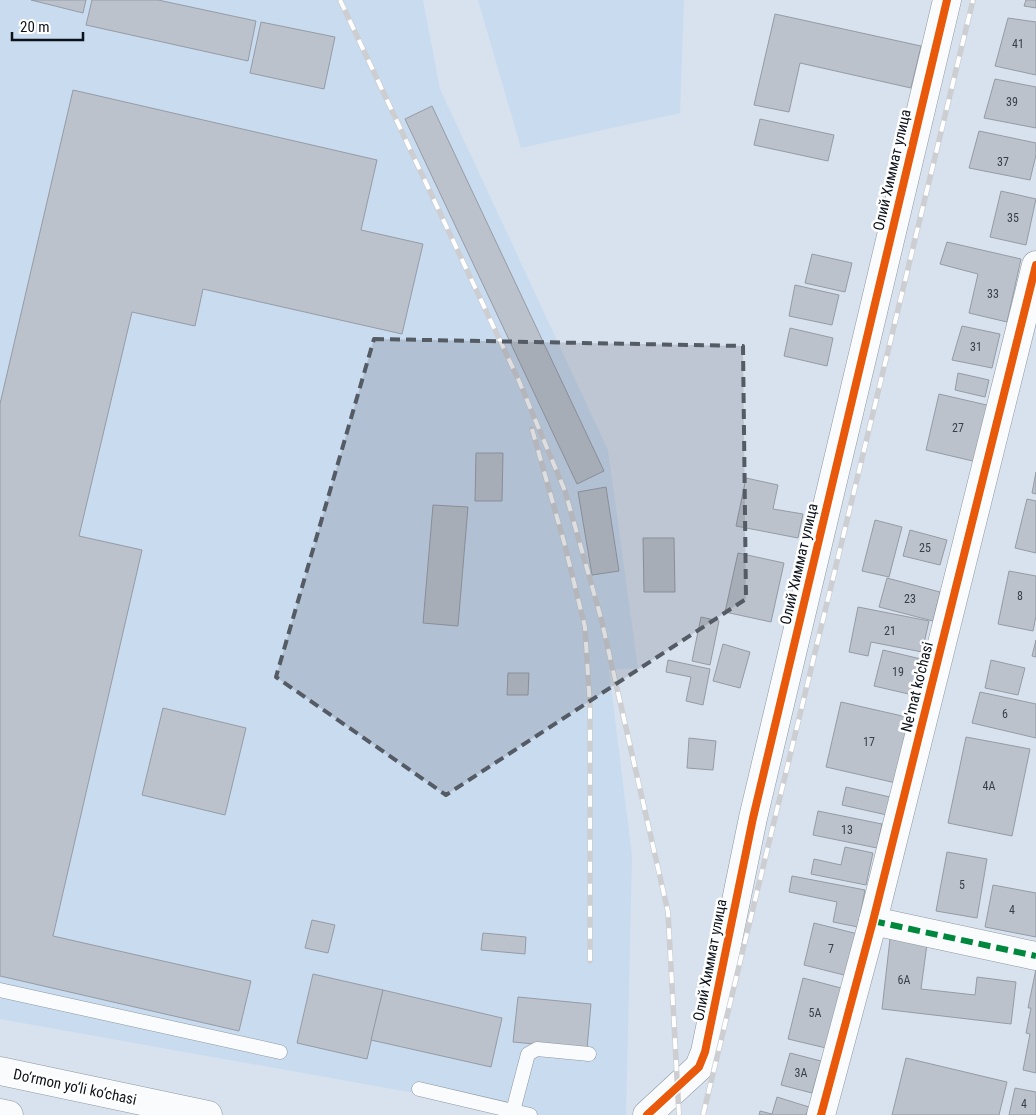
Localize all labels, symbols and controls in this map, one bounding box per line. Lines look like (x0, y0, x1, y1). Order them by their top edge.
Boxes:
scale bar (12, 10, 84, 42)
text: 20 m (20, 18, 50, 36)
house number: 41 (1012, 37, 1024, 51)
house number: 39 (1006, 95, 1018, 109)
street label: Олий Химмат улица (869, 108, 915, 232)
house number: 37 (997, 155, 1009, 169)
house number: 35 (1007, 211, 1019, 225)
house number: 33 (987, 287, 999, 301)
house number: 31 (970, 340, 982, 354)
house number: 27 (952, 421, 964, 435)
street label: Олий Химмат улица (776, 502, 822, 626)
house number: 25 (919, 541, 931, 555)
house number: 8 (1017, 589, 1023, 603)
house number: 23 (904, 592, 916, 606)
house number: 21 (884, 624, 896, 638)
street label: Ne'mat ko'chasi (897, 640, 937, 734)
house number: 19 (892, 665, 904, 679)
house number: 6 (1002, 707, 1008, 721)
house number: 17 (863, 735, 875, 749)
house number: 4A (983, 779, 996, 793)
house number: 13 (841, 823, 853, 837)
house number: 5 (959, 878, 965, 892)
street label: Олий Химмат улица (689, 897, 731, 1023)
house number: 4 (1009, 903, 1015, 917)
house number: 7 (828, 942, 834, 956)
house number: 6A (898, 973, 911, 987)
house number: 5A (809, 1006, 822, 1020)
street label: Do‘rmon yo‘li ko‘chasi (12, 1065, 138, 1109)
house number: 3A (795, 1066, 808, 1080)
house number: 4 (1021, 1097, 1027, 1111)

